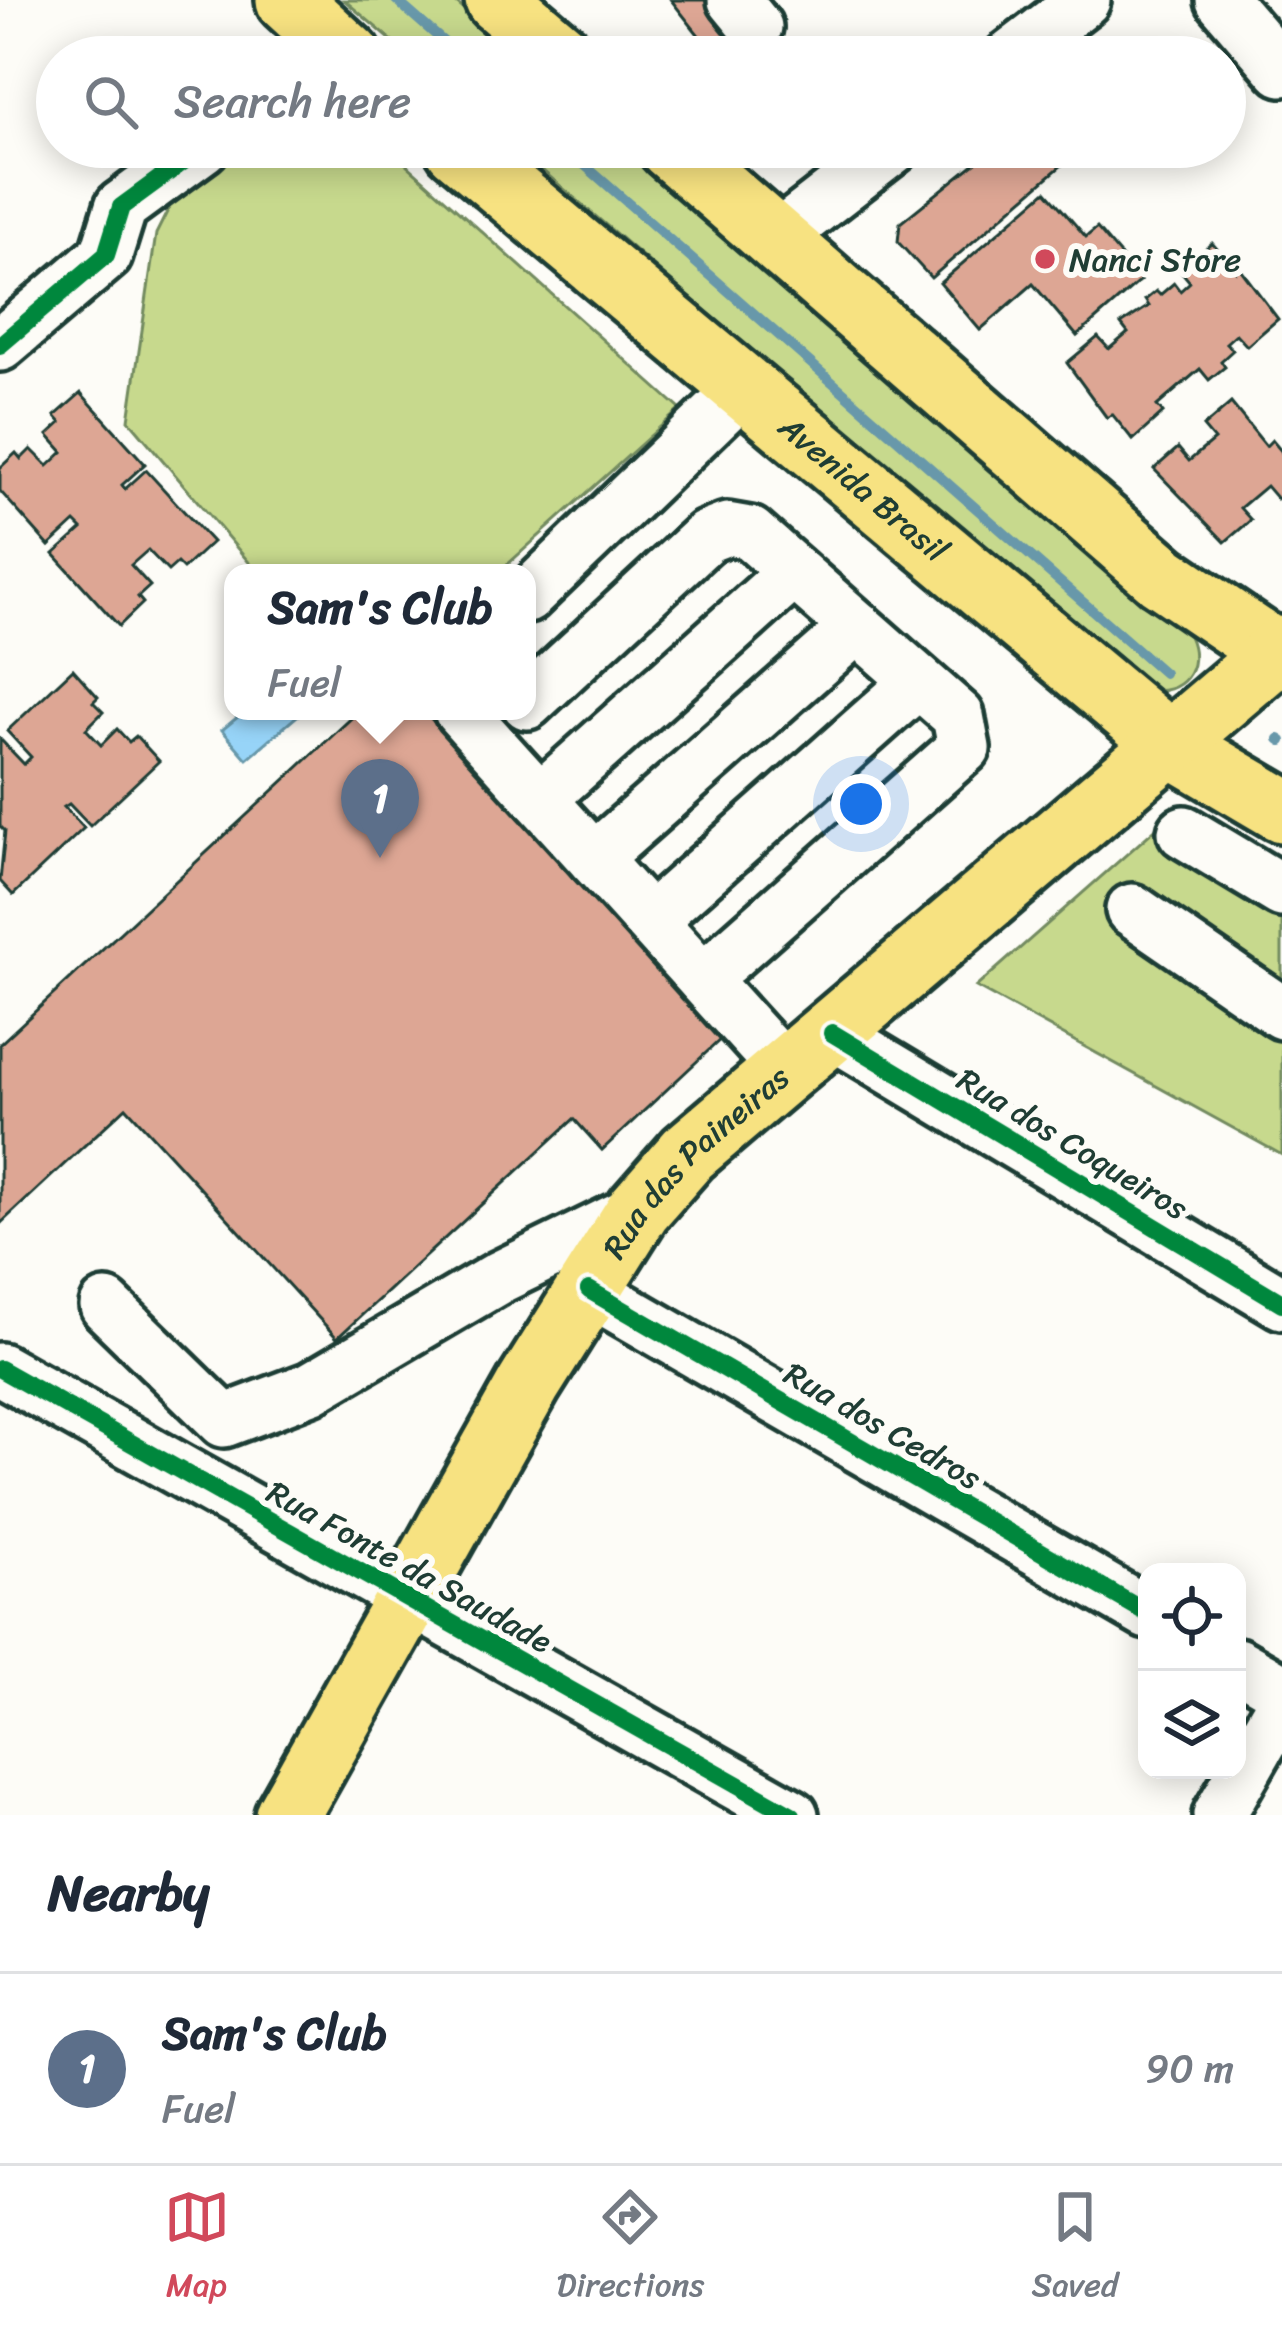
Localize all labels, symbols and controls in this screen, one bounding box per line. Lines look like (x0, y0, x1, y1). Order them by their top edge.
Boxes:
search box (36, 36, 1246, 168)
text: Search here (174, 62, 411, 142)
icon: search (78, 69, 144, 135)
place label: Nanci Store (1069, 231, 1241, 289)
marker: Nanci Store (1032, 246, 1058, 272)
street label: Avenida Brasil (764, 399, 962, 578)
popup (224, 564, 536, 720)
text: Sam's Club (268, 568, 492, 648)
text: Fuel (268, 648, 341, 717)
pin: 1 (341, 759, 419, 858)
your location (831, 774, 891, 834)
street label: Rua das Paineiras (586, 1050, 804, 1271)
street label: Rua dos Coqueiros (945, 1052, 1200, 1237)
street label: Rua dos Cedros (772, 1346, 993, 1507)
street label: Rua Fonte da Saudade (256, 1464, 563, 1670)
map controls (1138, 1563, 1246, 1779)
button: locate (1138, 1563, 1246, 1671)
button: layers (1138, 1671, 1246, 1779)
text: Nearby (48, 1848, 209, 1938)
text: Sam's Club (162, 1994, 386, 2074)
text: 1 (79, 2034, 95, 2103)
text: 90 m (1145, 2034, 1234, 2103)
text: Fuel (162, 2074, 235, 2143)
tab: Map (164, 2184, 230, 2314)
tab: Directions (557, 2184, 704, 2314)
tab: Saved (1031, 2184, 1118, 2314)

